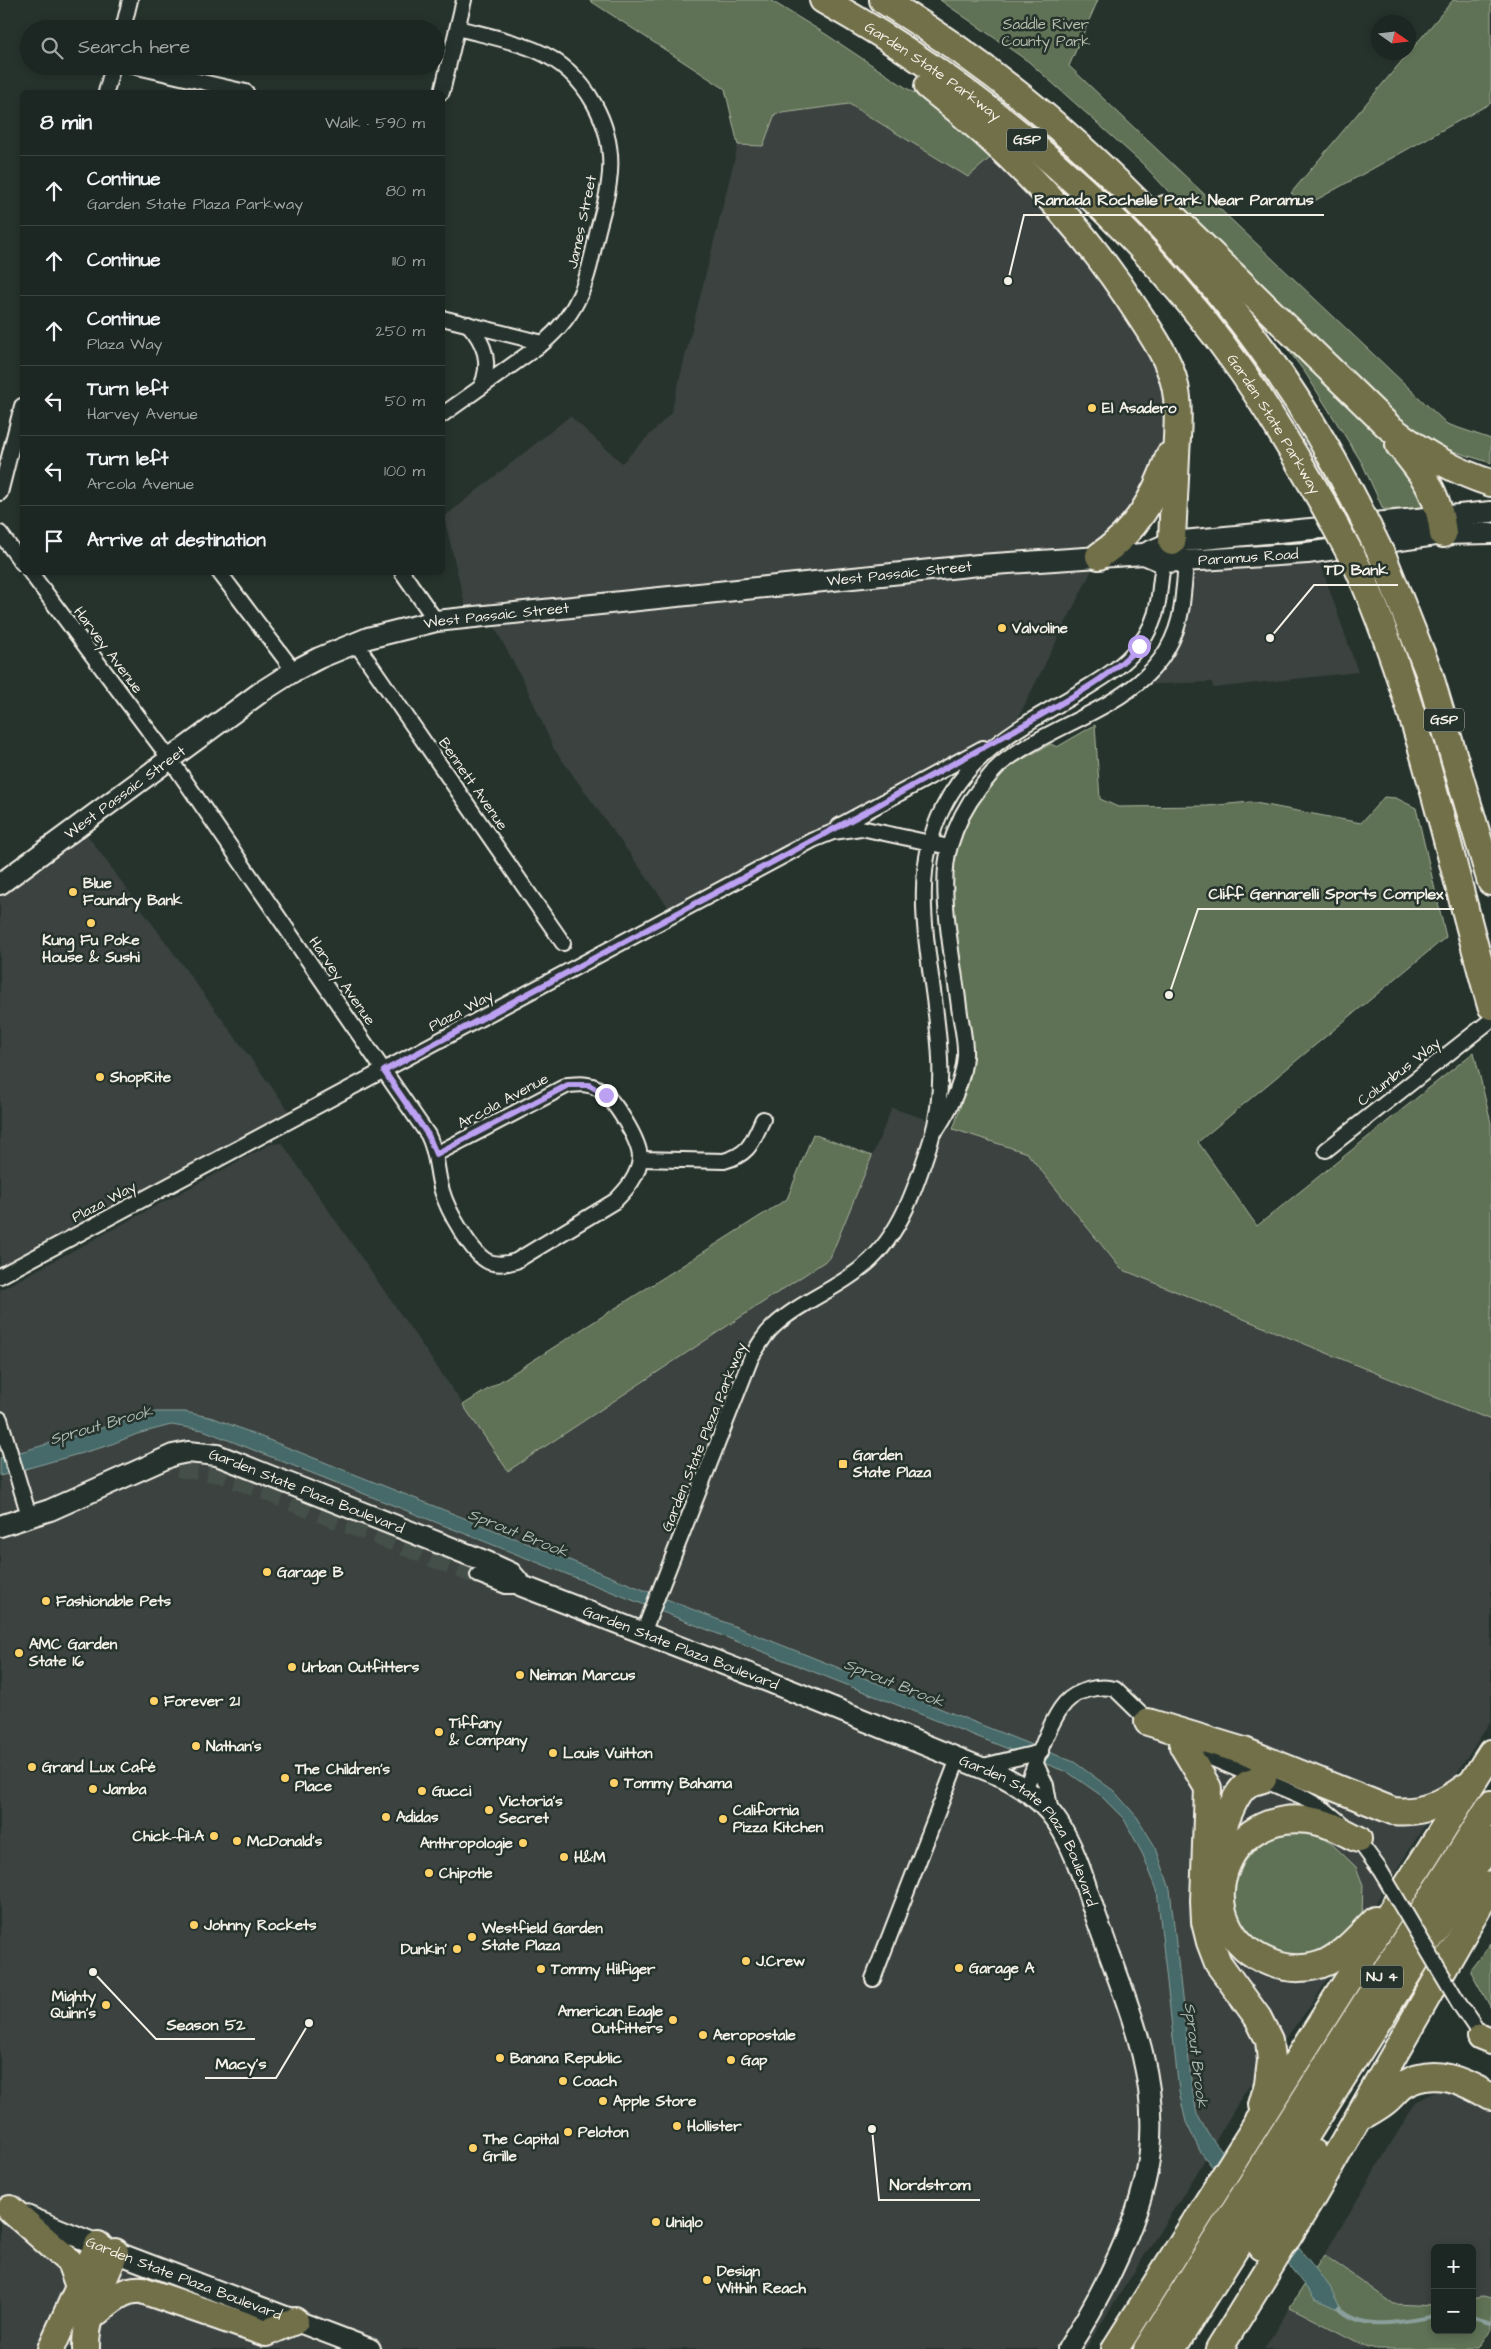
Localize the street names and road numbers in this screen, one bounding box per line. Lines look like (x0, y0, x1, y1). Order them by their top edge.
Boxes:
street label: Garden State Parkway (861, 16, 1006, 127)
road number: GSP (1007, 128, 1047, 152)
street label: James Street (562, 173, 602, 271)
street label: Garden State Parkway (1222, 349, 1326, 498)
street label: Paramus Road (1198, 543, 1299, 571)
street label: West Passaic Street (826, 555, 973, 591)
street label: West Passaic Street (422, 597, 570, 634)
street label: Harvey Avenue (68, 602, 148, 698)
road number: GSP (1424, 708, 1464, 732)
street label: Bennett Avenue (433, 733, 513, 835)
street label: West Passaic Street (60, 740, 190, 844)
street label: Harvey Avenue (303, 932, 380, 1030)
street label: Plaza Way (425, 985, 498, 1038)
street label: Columbus Way (1353, 1033, 1446, 1112)
street label: Arcola Avenue (454, 1068, 552, 1134)
street label: Plaza Way (68, 1176, 141, 1229)
street label: Garden State Plaza Parkway (656, 1339, 753, 1535)
street label: Garden State Plaza Boulevard (208, 1444, 408, 1539)
street label: Garden State Plaza Boulevard (580, 1600, 782, 1695)
street label: Garden State Plaza Boulevard (956, 1749, 1102, 1909)
road number: NJ 4 (1361, 1965, 1403, 1988)
street label: Garden State Plaza Boulevard (83, 2231, 285, 2325)

